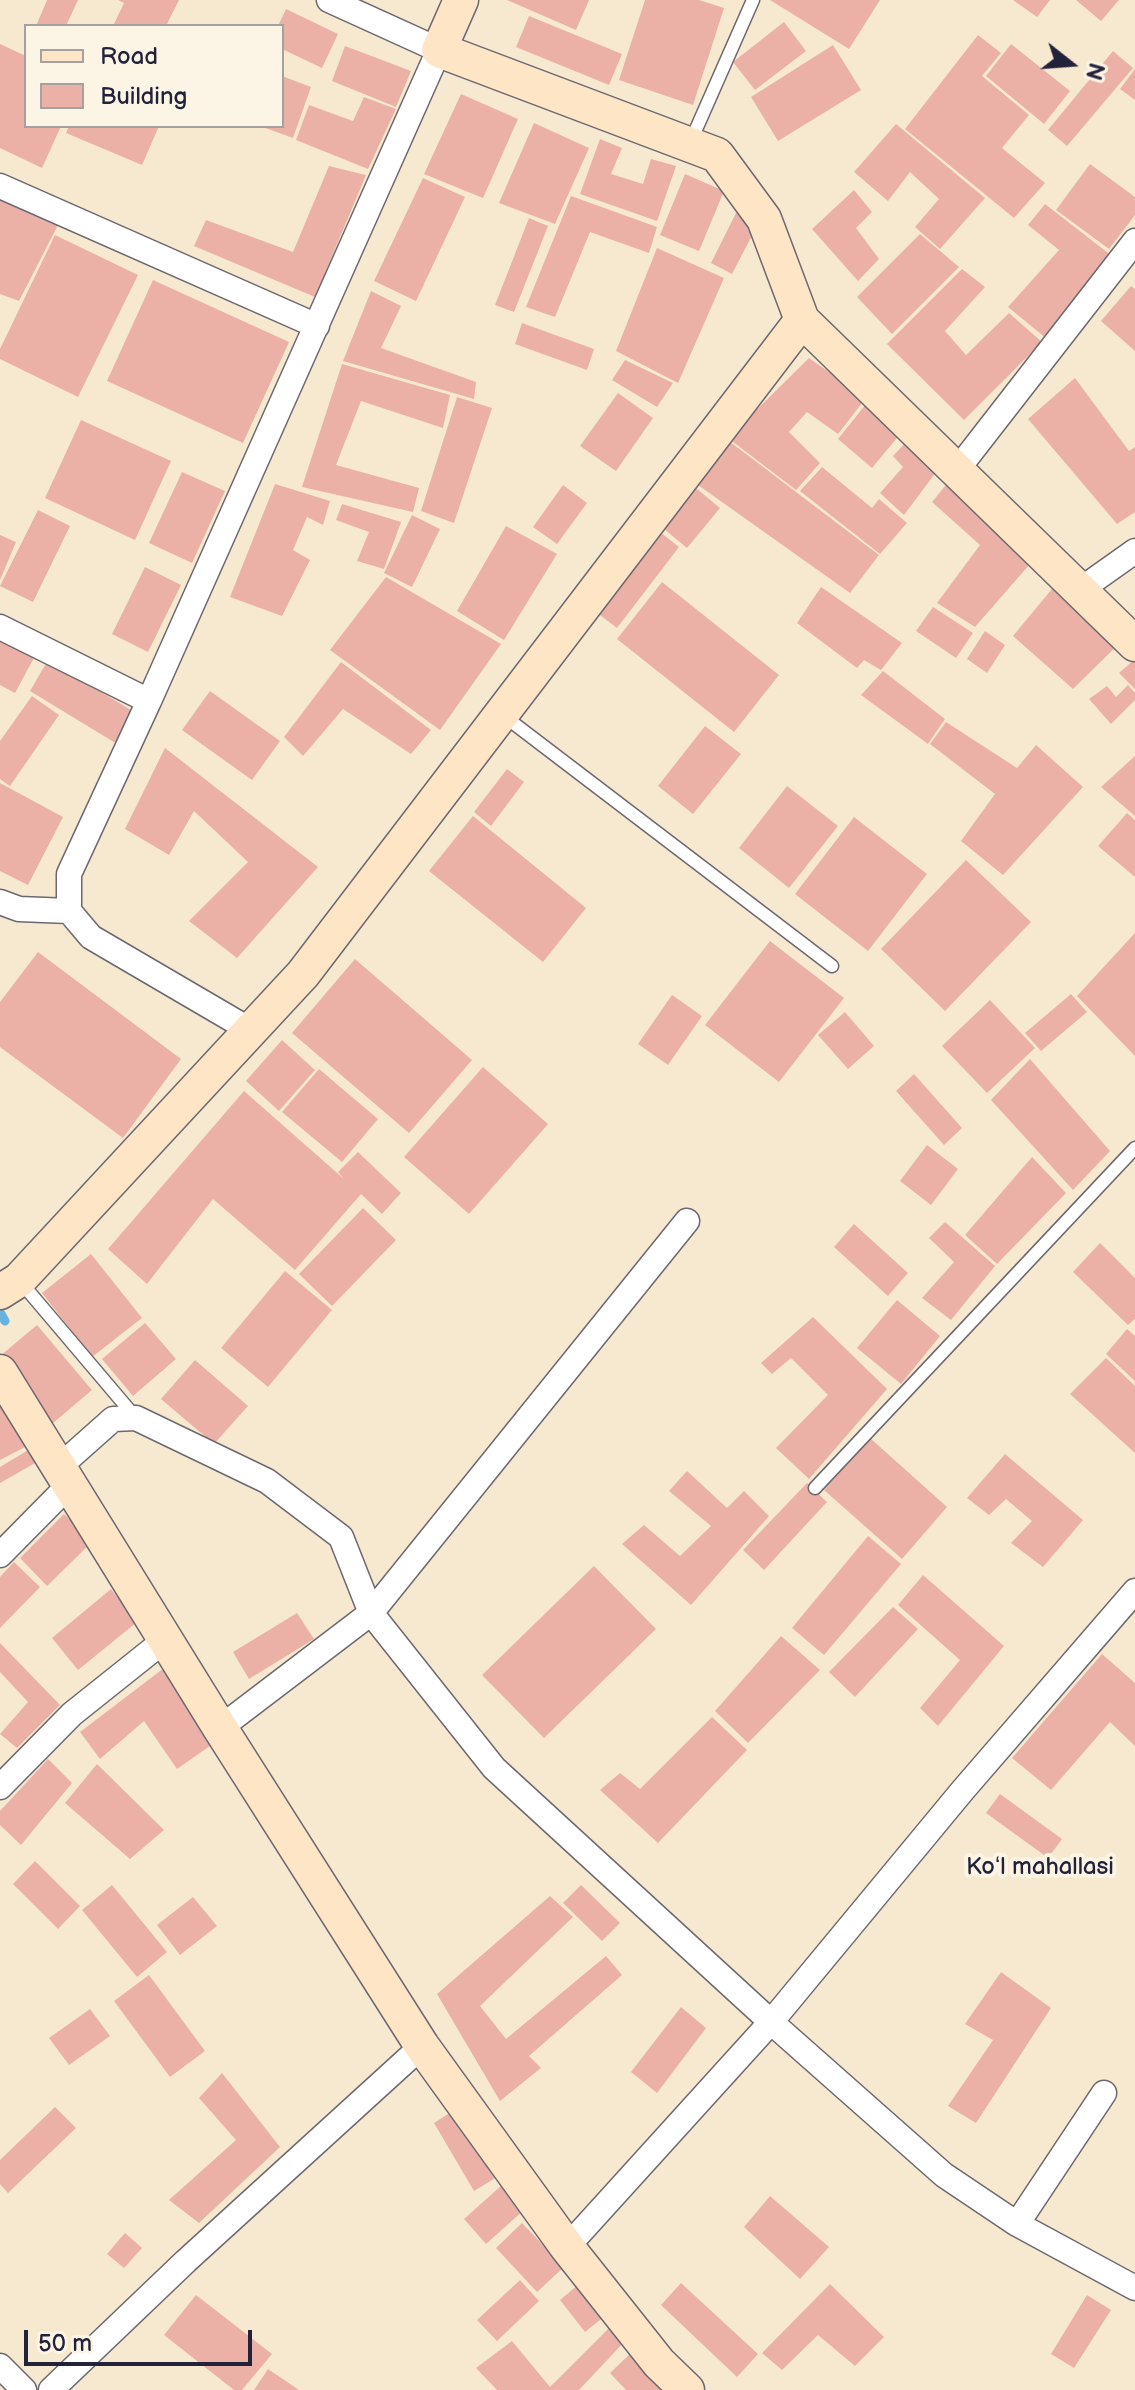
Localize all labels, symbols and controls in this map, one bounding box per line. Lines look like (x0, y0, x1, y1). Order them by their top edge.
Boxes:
legend (24, 24, 284, 128)
north arrow (1031, 24, 1111, 104)
text: Road (100, 42, 158, 71)
text: N (1079, 59, 1110, 83)
text: Building (100, 82, 187, 111)
district label: Koʻl mahallasi (966, 1854, 1114, 1882)
scale bar (28, 2314, 256, 2364)
text: 50 m (38, 2329, 92, 2358)

